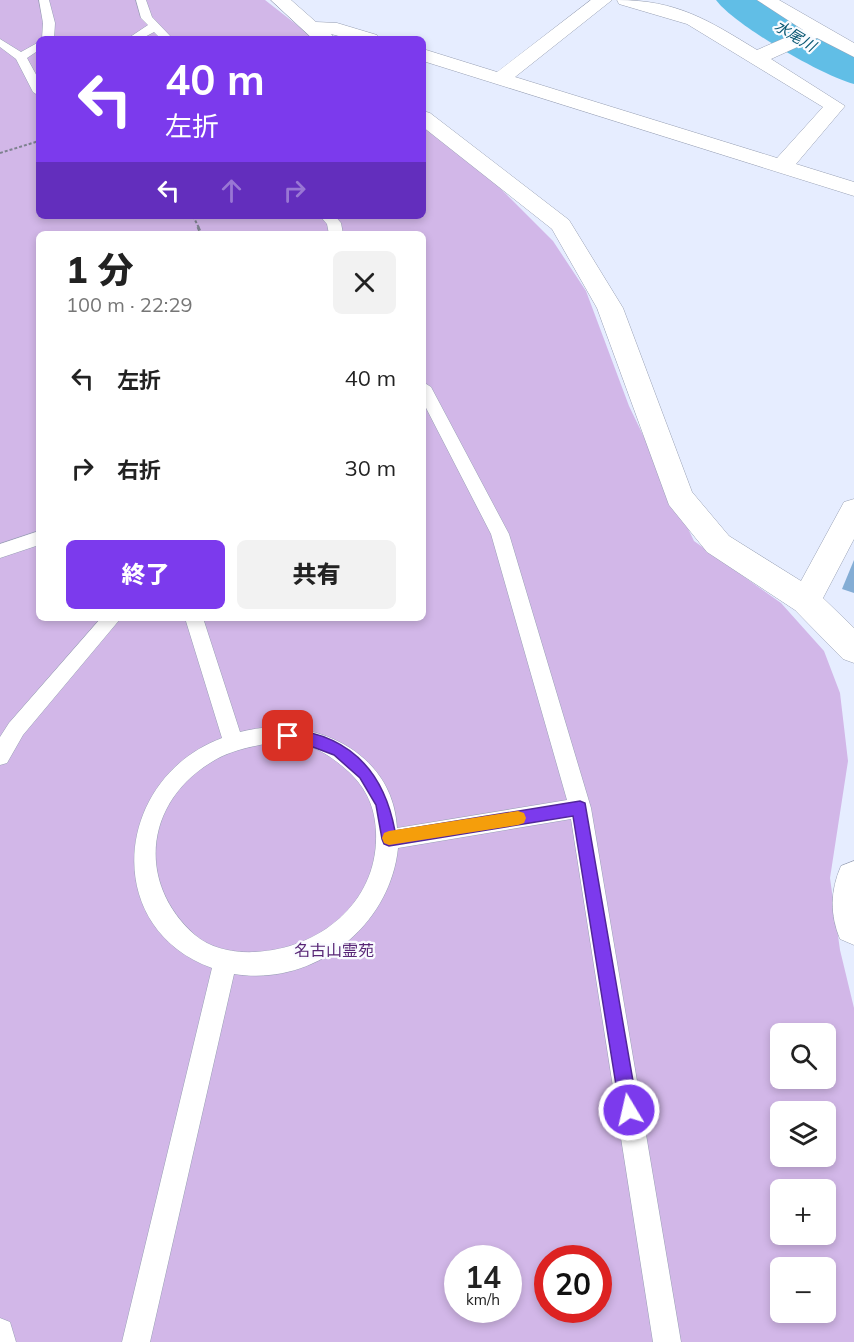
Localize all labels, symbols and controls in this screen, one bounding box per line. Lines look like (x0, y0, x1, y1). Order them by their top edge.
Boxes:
water label: 水尾川 (771, 16, 821, 56)
text: 40 m (165, 53, 265, 106)
icon: left (66, 60, 144, 138)
text: 左折 (165, 109, 219, 143)
icon: left (152, 174, 185, 207)
icon: ahead (215, 174, 248, 207)
icon: right (278, 174, 311, 207)
text: 1 分 (66, 247, 134, 292)
button: close (333, 251, 396, 314)
text: 100 m · 22:29 (66, 292, 192, 317)
icon: left (66, 362, 99, 395)
text: 40 m (345, 364, 396, 392)
text: 左折 (117, 366, 161, 394)
icon: right (66, 452, 99, 485)
text: 30 m (345, 454, 396, 482)
text: 右折 (117, 456, 161, 484)
button: 終了 (66, 540, 225, 609)
button: 共有 (237, 540, 396, 609)
pin (262, 710, 313, 761)
icon: arrive (271, 719, 304, 752)
park label: 名古山霊苑 (294, 940, 374, 960)
map controls (770, 1023, 836, 1323)
button: search (770, 1023, 836, 1089)
position arrow (597, 1078, 661, 1142)
button: layers (770, 1101, 836, 1167)
button: + (770, 1179, 836, 1245)
speed limit sign: 20 (534, 1245, 612, 1323)
button: − (770, 1257, 836, 1323)
text: 14 (465, 1258, 501, 1296)
text: km/h (466, 1290, 500, 1309)

